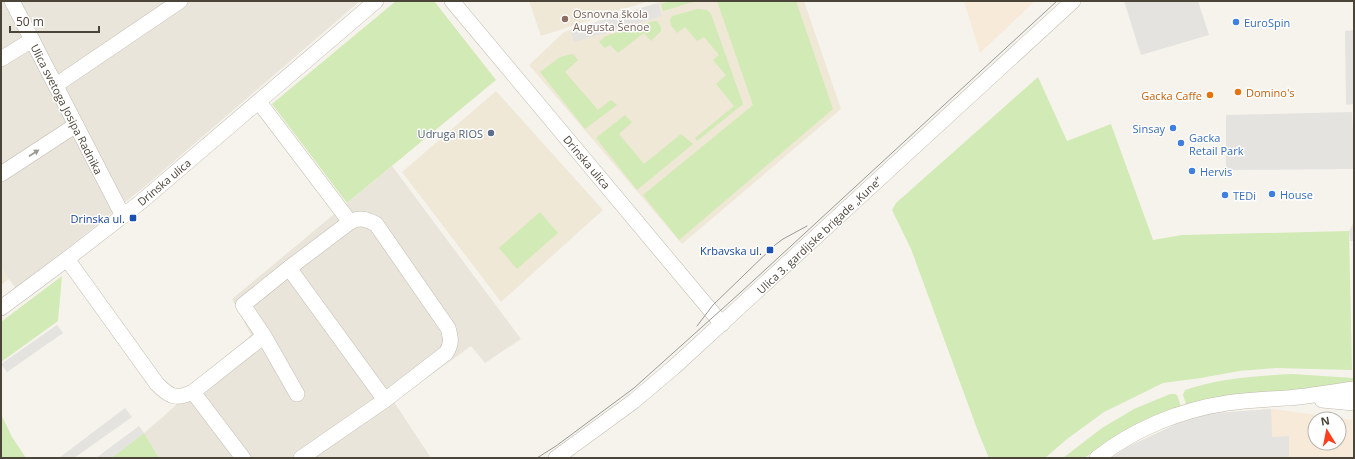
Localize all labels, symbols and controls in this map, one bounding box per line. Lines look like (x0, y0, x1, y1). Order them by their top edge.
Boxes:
place label: Osnovna škola Augusta Šenoe (573, 6, 649, 34)
scale bar (10, 8, 99, 34)
text: 50 m (16, 13, 44, 30)
marker: Osnovna škola Augusta Šenoe (560, 14, 570, 24)
place label: EuroSpin (1244, 15, 1290, 30)
marker: EuroSpin (1231, 17, 1241, 27)
street label: Ulica svetoga Josipa Radnika (28, 41, 106, 177)
place label: Domino's (1246, 85, 1295, 100)
marker: Domino's (1233, 87, 1243, 97)
place label: Gacka Caffe (1141, 88, 1202, 103)
marker: Gacka Caffe (1205, 90, 1215, 100)
place label: Sinsay (1133, 121, 1165, 136)
marker: Sinsay (1168, 123, 1178, 133)
place label: Udruga RIOS (418, 126, 483, 141)
marker: Udruga RIOS (486, 128, 496, 138)
place label: Gacka Retail Park (1189, 130, 1244, 158)
street label: Drinska ulica (560, 132, 614, 192)
marker: Gacka Retail Park (1176, 138, 1186, 148)
one-way arrow (28, 149, 39, 157)
street label: Drinska ulica (134, 155, 194, 209)
place label: Hervis (1200, 164, 1232, 179)
marker: Hervis (1187, 166, 1197, 176)
street label: Ulica 3. gardijske brigade „Kune“ (753, 173, 885, 297)
place label: House (1280, 187, 1313, 202)
place label: TEDi (1233, 188, 1256, 203)
marker: House (1267, 189, 1277, 199)
marker: TEDi (1220, 190, 1230, 200)
place label: Drinska ul. (71, 211, 125, 226)
marker: Drinska ul. (128, 213, 138, 223)
place label: Krbavska ul. (700, 243, 762, 258)
marker: Krbavska ul. (765, 245, 775, 255)
north arrow (1307, 411, 1347, 451)
text: N (1319, 412, 1331, 429)

